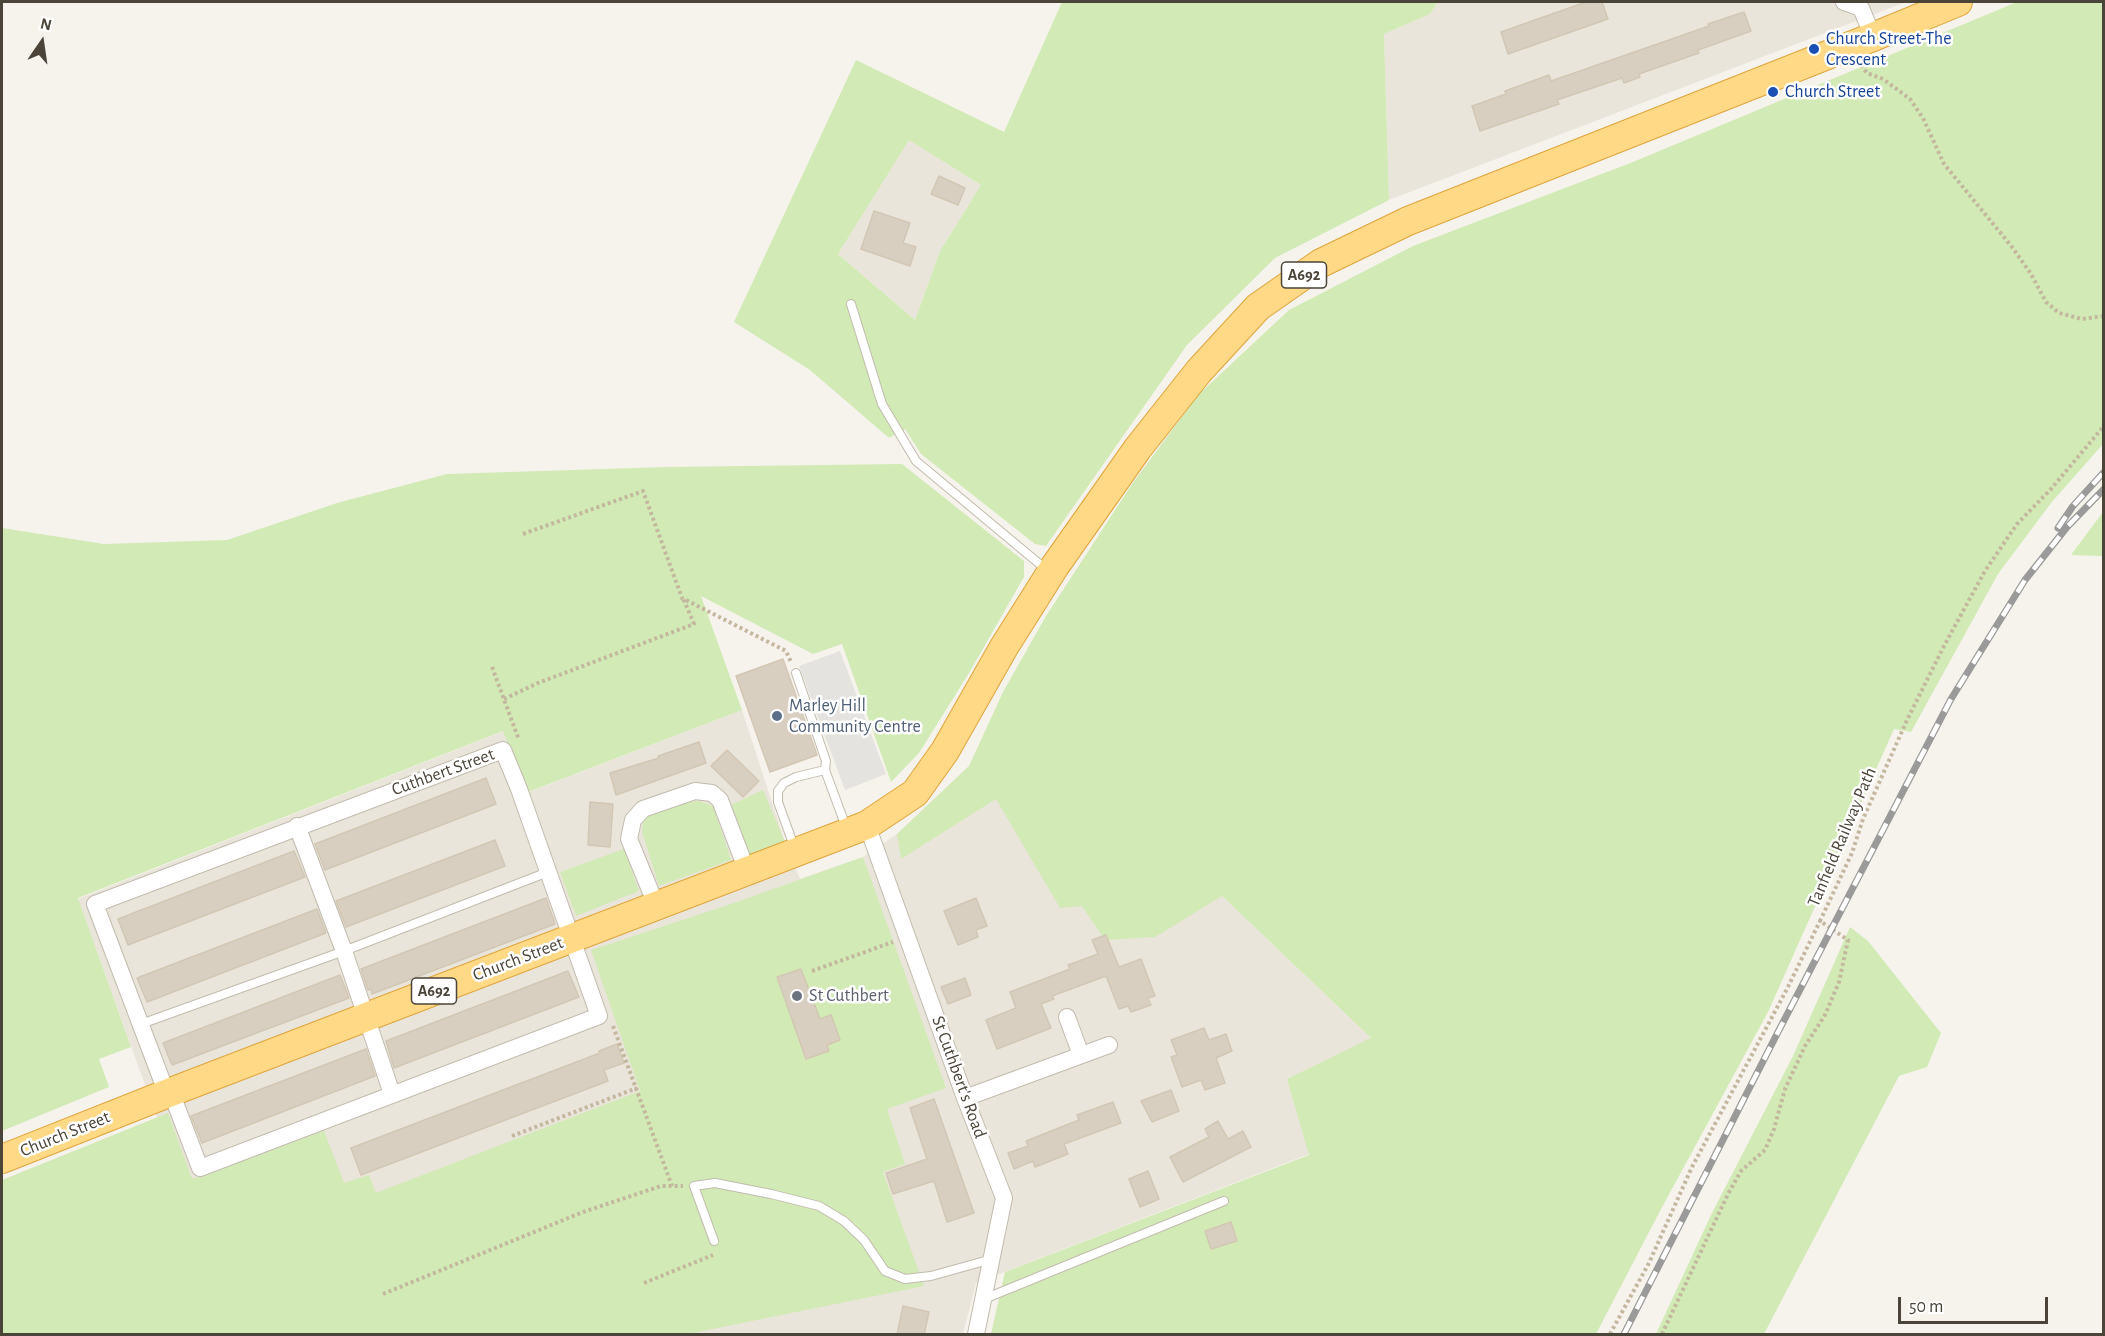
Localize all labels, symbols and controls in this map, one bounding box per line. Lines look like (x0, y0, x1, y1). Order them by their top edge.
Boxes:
north arrow (12, 12, 72, 72)
text: N (39, 15, 53, 34)
place label: Church Street-The Crescent (1826, 28, 1951, 70)
marker: Church Street-The Crescent (1807, 42, 1821, 56)
place label: Church Street (1785, 81, 1880, 103)
marker: Church Street (1766, 85, 1780, 99)
road number: A692 (1282, 262, 1326, 288)
place label: Marley Hill Community Centre (789, 695, 921, 738)
marker: Marley Hill Community Centre (770, 709, 784, 723)
street label: Cuthbert Street (389, 743, 497, 801)
street label: Tanfield Railway Path (1803, 764, 1881, 910)
street label: Church Street (470, 932, 566, 986)
road number: A692 (412, 978, 456, 1004)
place label: St Cuthbert (809, 985, 889, 1007)
marker: St Cuthbert (790, 989, 804, 1003)
street label: St Cuthbert's Road (927, 1013, 991, 1141)
street label: Church Street (17, 1106, 113, 1162)
scale bar (1901, 1285, 2051, 1323)
text: 50 m (1909, 1298, 1943, 1316)

